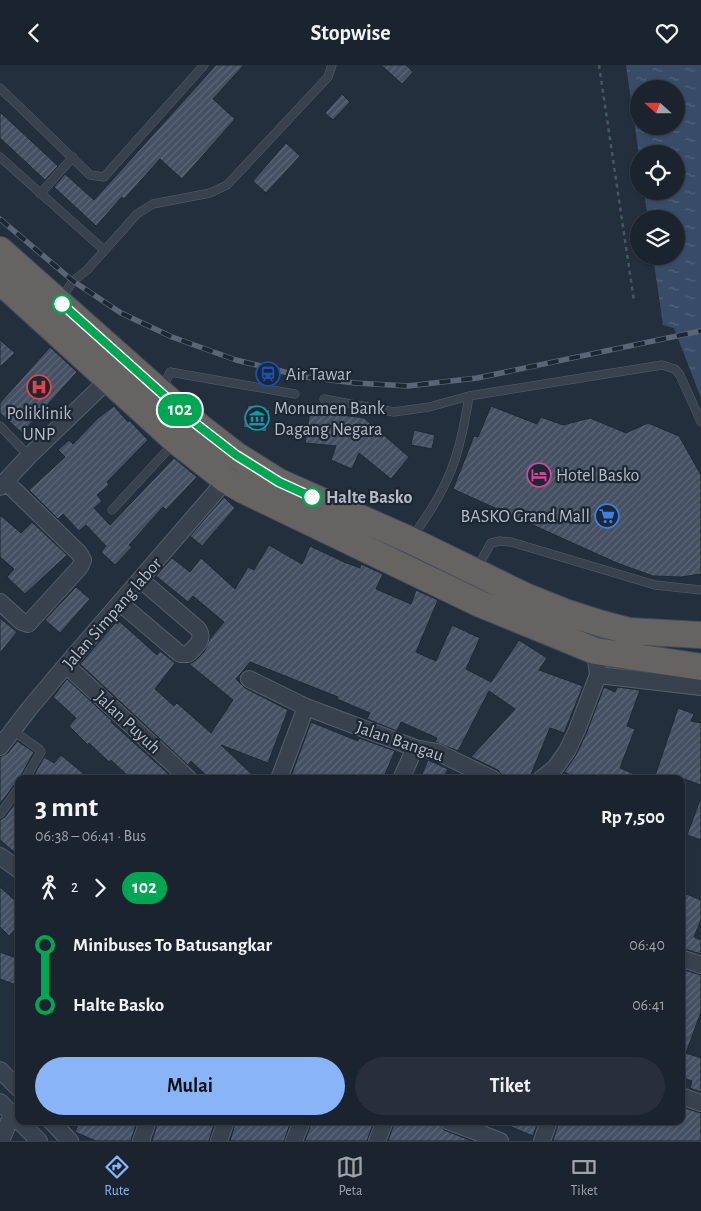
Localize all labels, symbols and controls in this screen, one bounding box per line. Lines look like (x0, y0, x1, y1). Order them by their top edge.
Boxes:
icon: back (20, 19, 48, 47)
icon: heart (653, 19, 681, 47)
text: Stopwise (310, 22, 391, 44)
north arrow (630, 80, 685, 135)
map controls (630, 80, 685, 265)
button: locate (630, 145, 685, 200)
button: layers (630, 210, 685, 265)
unlabelled marker (52, 294, 72, 314)
station icon: Air Tawar (255, 361, 281, 387)
place label: Air Tawar (286, 366, 351, 384)
hospital icon: Poliklinik UNP (26, 374, 52, 400)
line badge: 102 (151, 394, 209, 426)
place label: Monumen Bank Dagang Negara (274, 400, 386, 439)
text: 102 (168, 401, 192, 419)
place label: Poliklinik UNP (6, 405, 72, 444)
museum icon: Monumen Bank Dagang Negara (244, 405, 270, 431)
hotel icon: Hotel Basko (526, 462, 552, 488)
place label: Hotel Basko (556, 467, 640, 485)
marker: Halte Basko (302, 487, 322, 507)
place label: Halte Basko (326, 489, 412, 507)
supermarket icon: BASKO Grand Mall (594, 503, 620, 529)
place label: BASKO Grand Mall (461, 508, 590, 526)
street label: Jalan Simpang labor (60, 555, 166, 673)
street label: Jalan Puyuh (91, 688, 164, 757)
street label: Jalan Bangau (353, 719, 446, 765)
text: 3 mnt (35, 794, 98, 822)
text: Rp 7,500 (601, 808, 665, 827)
text: 06:38 – 06:41 · Bus (35, 828, 146, 844)
icon: walk (35, 874, 63, 902)
icon: forward (86, 874, 114, 902)
text: 2 (71, 879, 78, 895)
text: 102 (132, 879, 157, 897)
text: Minibuses To Batusangkar (73, 936, 272, 955)
text: 06:40 (629, 937, 665, 953)
text: Halte Basko (73, 996, 164, 1015)
text: 06:41 (632, 997, 665, 1013)
button: Mulai (35, 1057, 345, 1115)
button: Tiket (355, 1057, 665, 1115)
tab: Rute (103, 1153, 131, 1200)
tab: Peta (336, 1153, 364, 1200)
tab: Tiket (570, 1153, 598, 1200)

